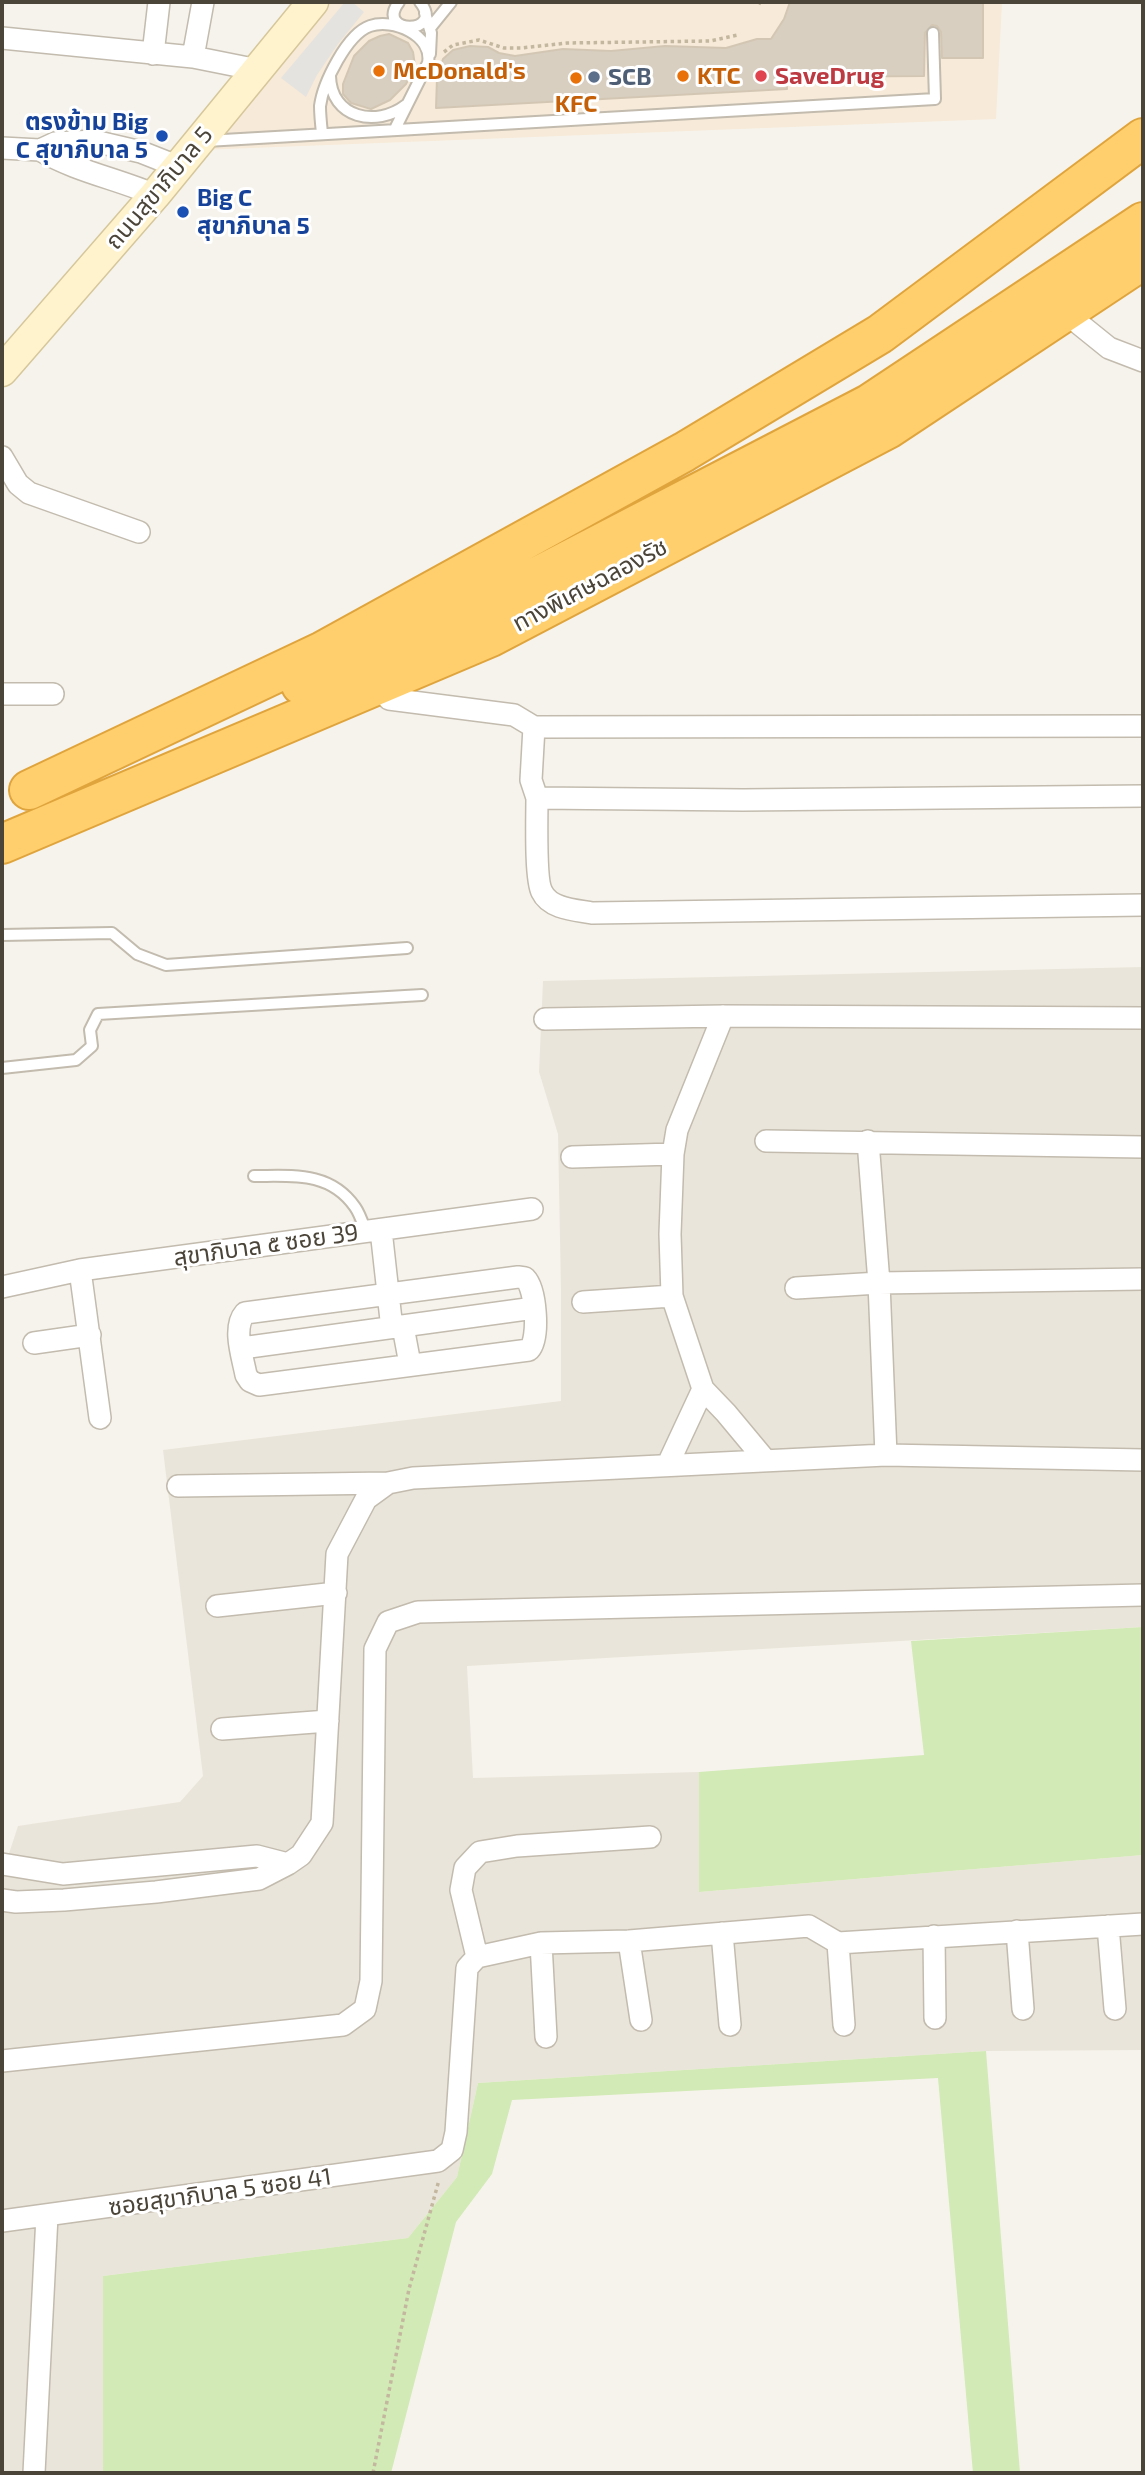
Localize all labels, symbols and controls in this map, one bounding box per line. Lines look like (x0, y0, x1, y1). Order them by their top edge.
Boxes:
place label: McDonald's (393, 57, 526, 85)
place label: KTC (697, 62, 741, 90)
place label: SaveDrug (775, 62, 884, 90)
marker: McDonald's (371, 63, 387, 79)
place label: SCB (608, 63, 652, 91)
marker: KTC (675, 68, 691, 84)
marker: SaveDrug (753, 68, 769, 84)
marker: SCB (586, 69, 602, 85)
marker: KFC (568, 70, 584, 86)
place label: KFC (555, 90, 597, 118)
place label: ตรงข้าม Big C สุขาภิบาล 5 (16, 108, 148, 164)
street label: ถนนสุขาภิบาล 5 (99, 121, 219, 255)
marker: ตรงข้าม Big C สุขาภิบาล 5 (154, 128, 170, 144)
place label: Big C สุขาภิบาล 5 (197, 184, 310, 240)
marker: Big C สุขาภิบาล 5 (175, 204, 191, 220)
street label: ทางพิเศษฉลองรัช (508, 532, 672, 638)
street label: สุขาภิบาล ๕ ซอย 39 (172, 1218, 360, 1272)
street label: ซอยสุขาภิบาล 5 ซอย 41 (107, 2162, 333, 2222)

